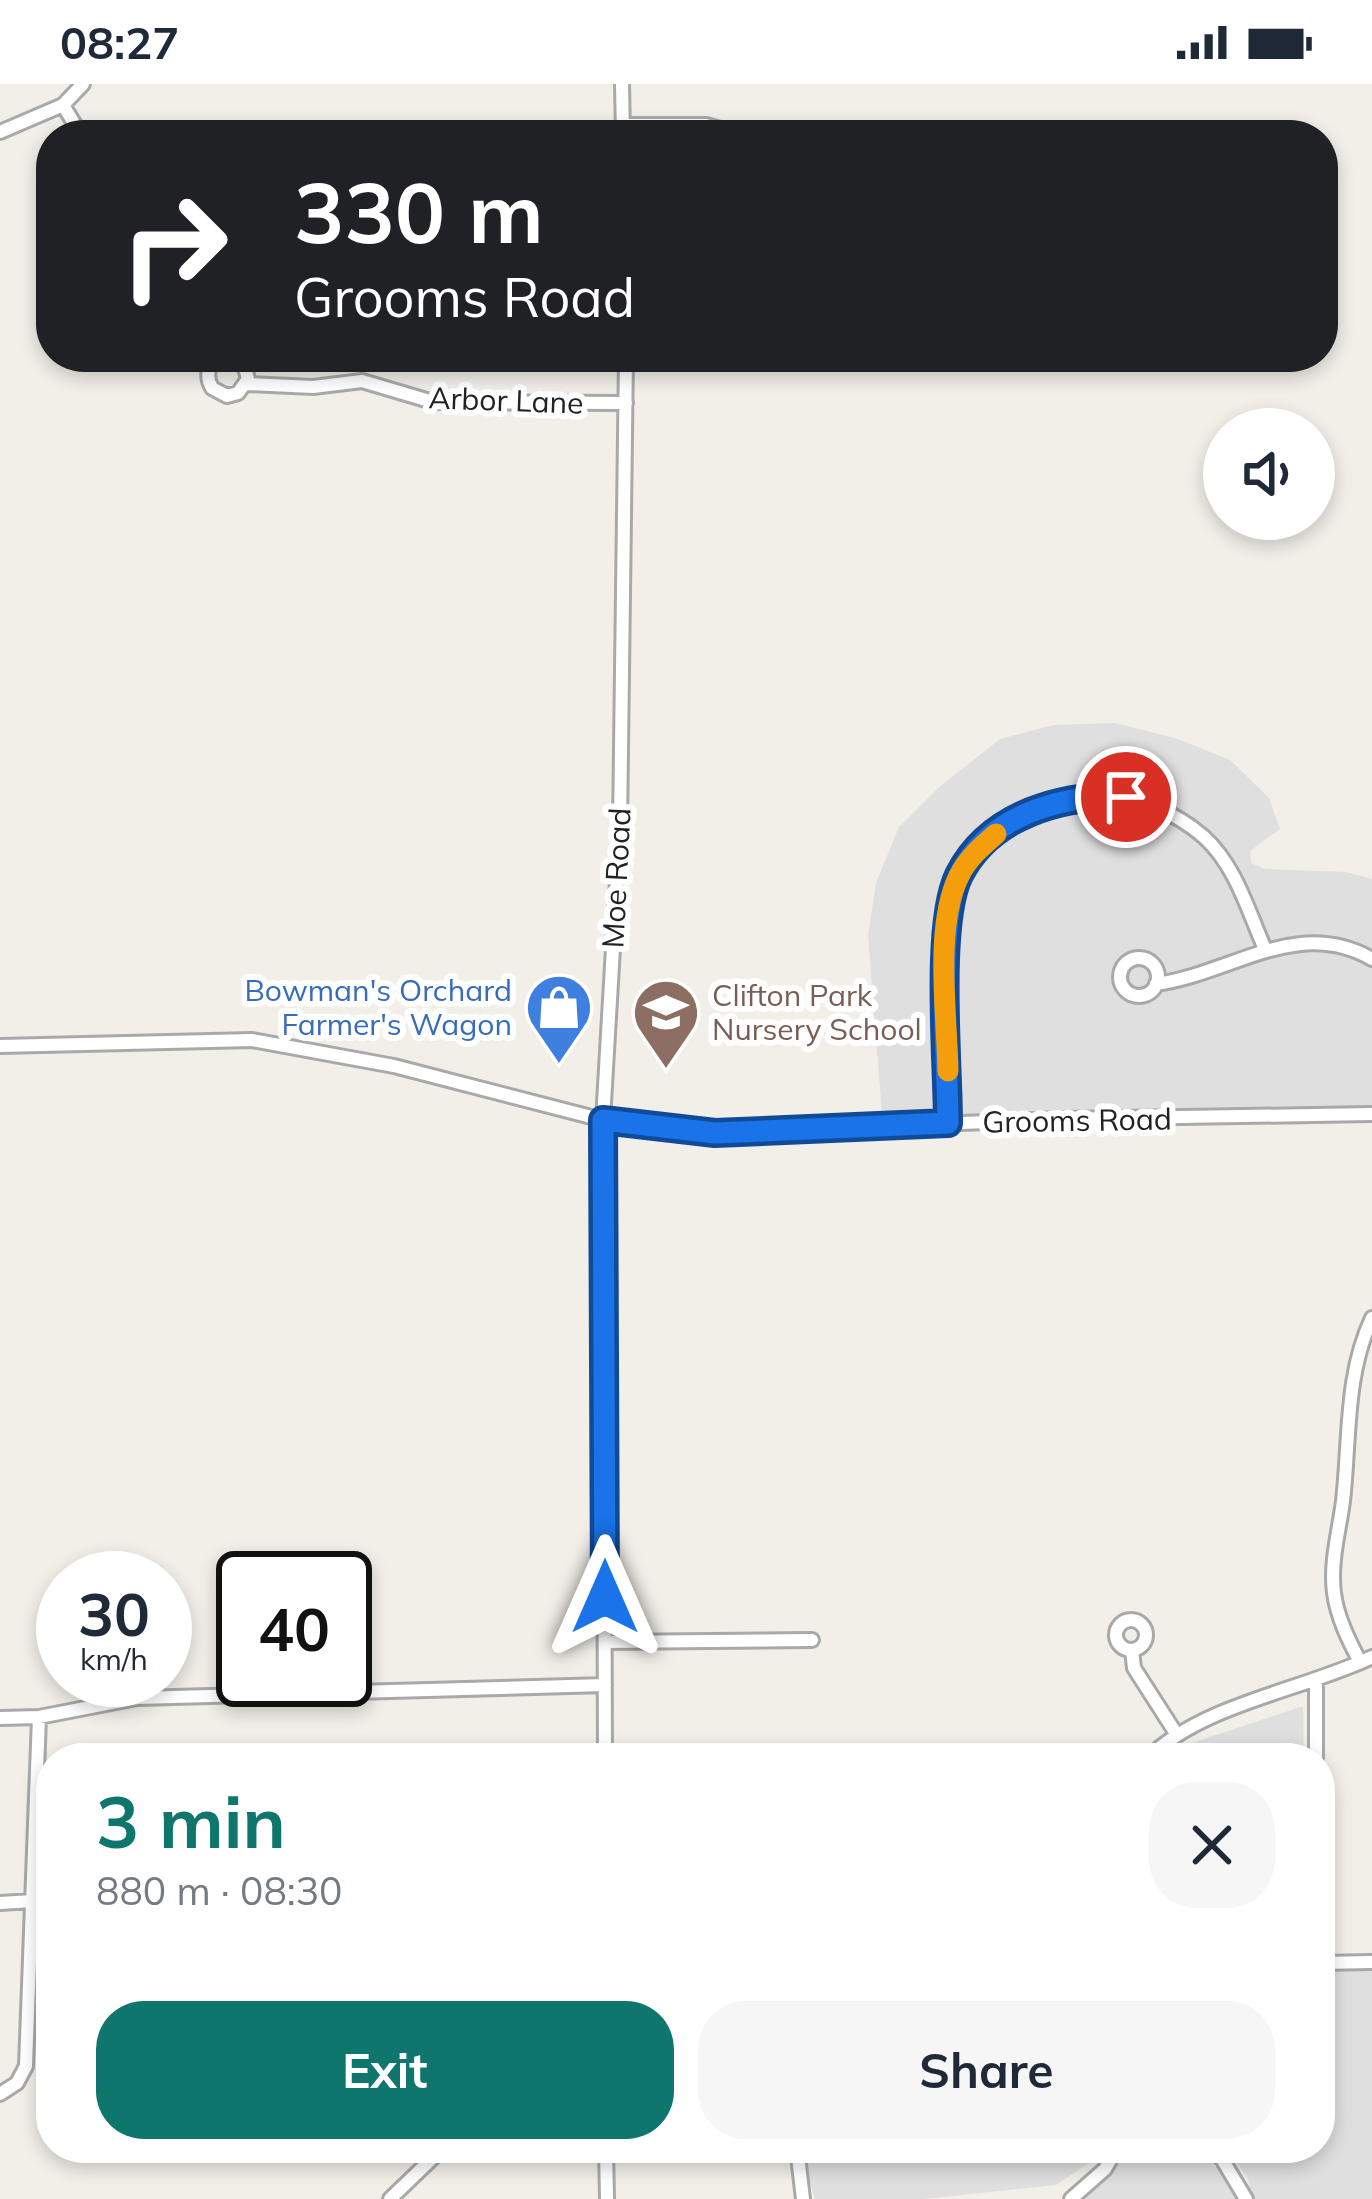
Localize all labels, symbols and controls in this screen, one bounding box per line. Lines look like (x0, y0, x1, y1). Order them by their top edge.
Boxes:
text: 08:27 (60, 14, 179, 70)
text: 330 m (294, 159, 544, 264)
icon: right (96, 168, 252, 324)
text: Grooms Road (294, 263, 635, 331)
street label: Arbor Lane (428, 378, 584, 422)
map controls (1203, 408, 1335, 540)
button: sound (1203, 408, 1335, 540)
pin (1075, 746, 1177, 848)
icon: arrive (1093, 764, 1159, 830)
street label: Moe Road (593, 807, 639, 949)
place label: Bowman's Orchard Farmer's Wagon (244, 971, 512, 1043)
shop icon: Bowman's Orchard Farmer's Wagon (524, 972, 594, 1066)
place label: Clifton Park Nursery School (712, 976, 922, 1048)
school or university icon: Clifton Park Nursery School (631, 977, 701, 1071)
street label: Grooms Road (982, 1099, 1172, 1141)
position arrow (542, 1534, 668, 1660)
speed limit sign: 40 (216, 1551, 372, 1707)
text: 30 (78, 1576, 150, 1651)
text: km/h (80, 1640, 148, 1678)
text: 3 min (96, 1776, 286, 1866)
button: close (1149, 1782, 1275, 1908)
text: 880 m · 08:30 (96, 1866, 342, 1915)
button: Exit (96, 2001, 674, 2139)
button: Share (698, 2001, 1275, 2139)

